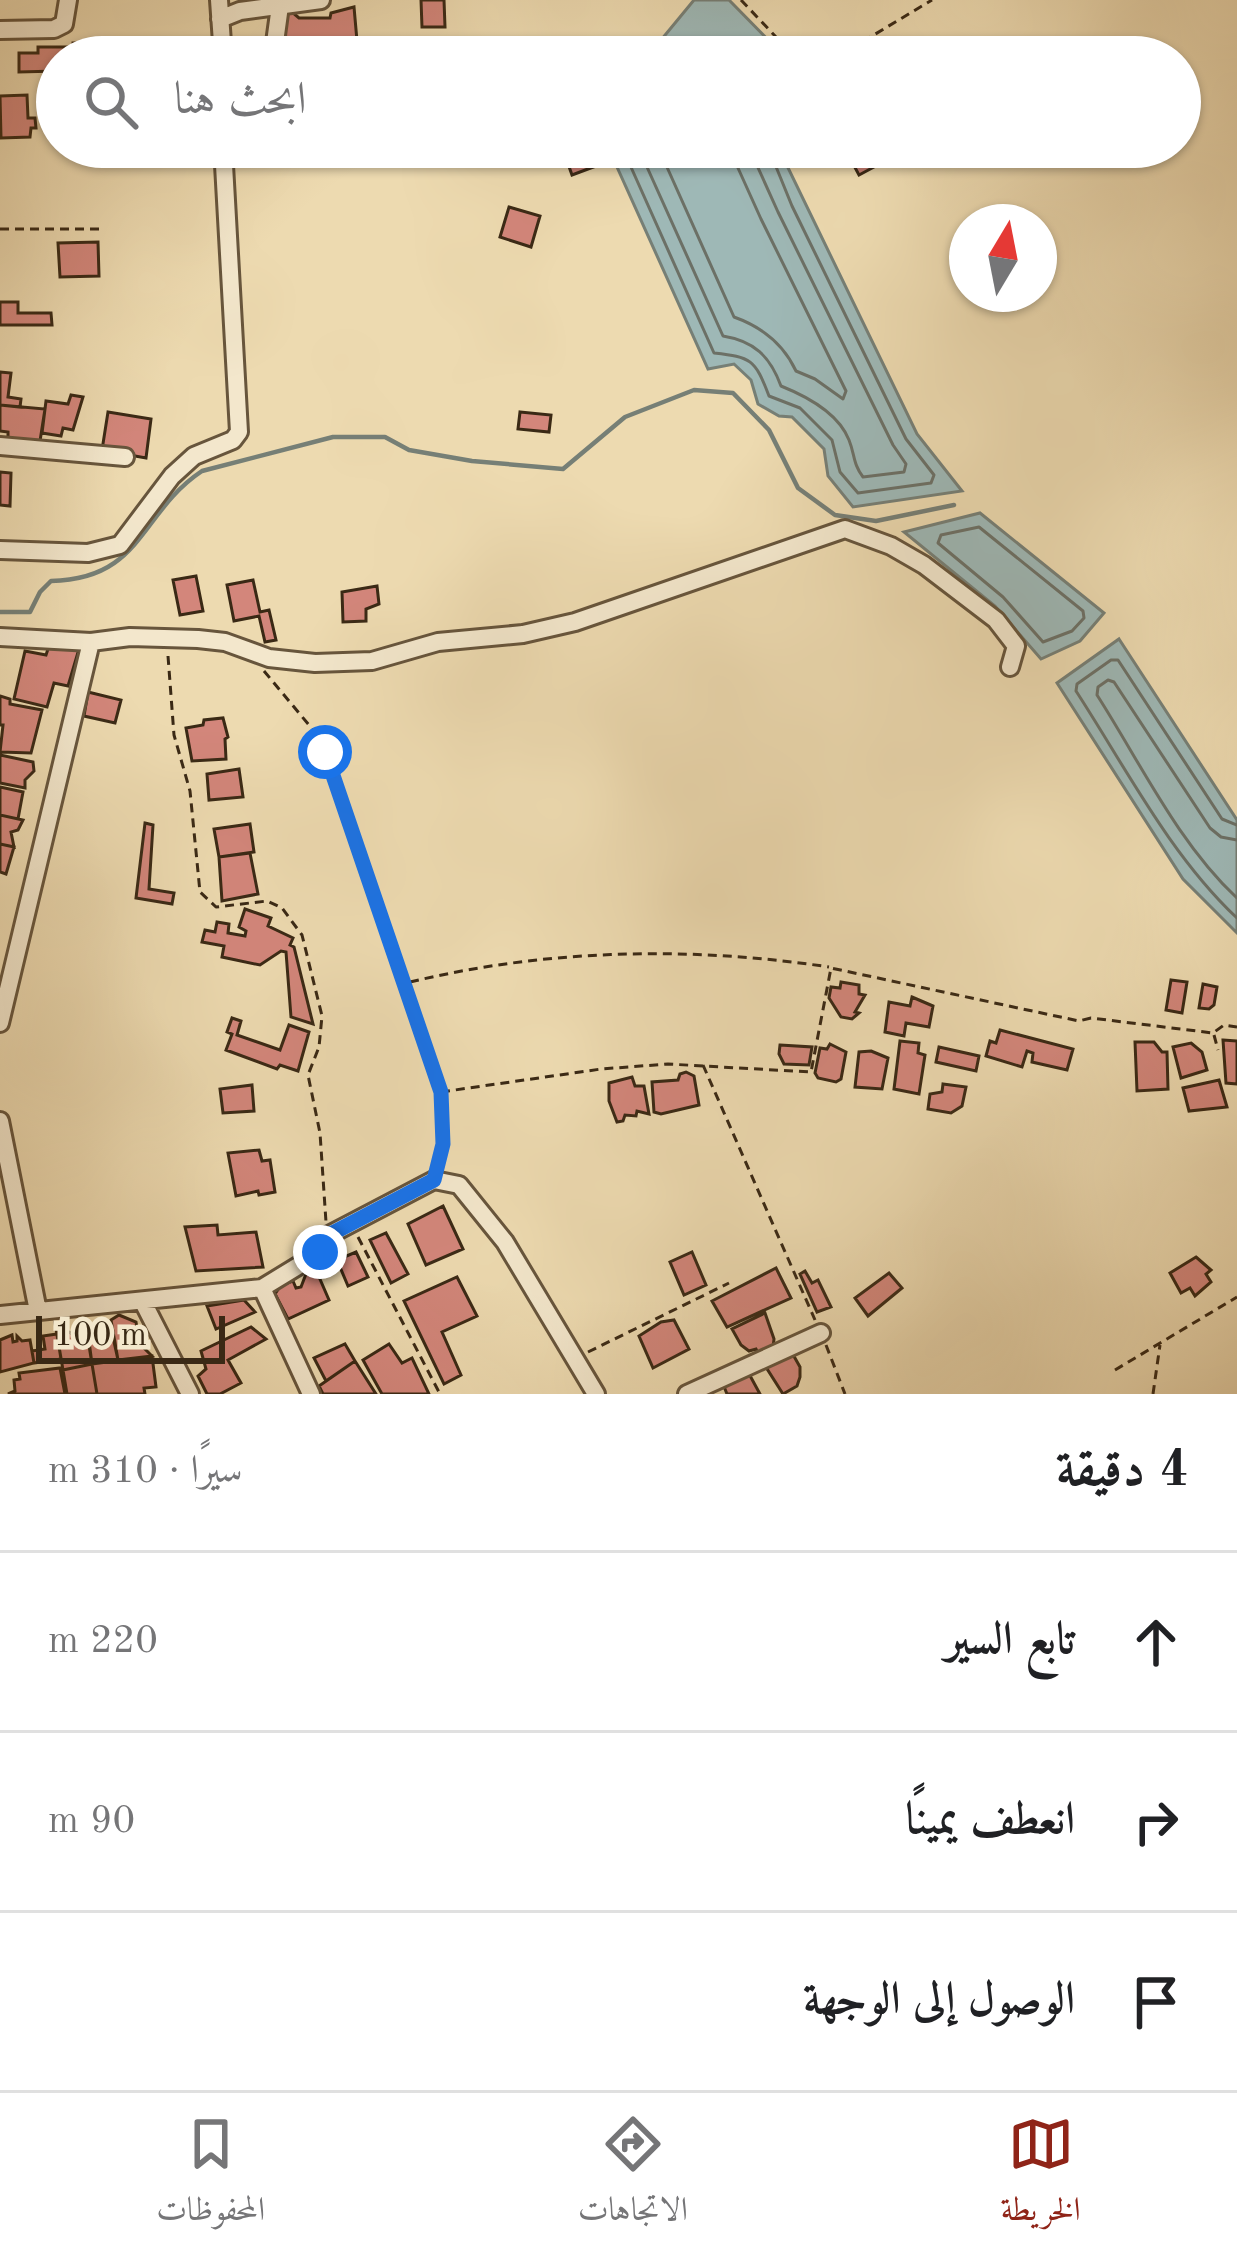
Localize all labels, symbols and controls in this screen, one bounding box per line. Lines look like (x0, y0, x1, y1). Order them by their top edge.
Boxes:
search box (36, 36, 1201, 168)
icon: search (78, 69, 144, 135)
text: ابحث هنا (174, 79, 307, 124)
north arrow (949, 204, 1057, 312)
route start (298, 725, 352, 779)
route end (293, 1225, 347, 1279)
scale bar (36, 1310, 225, 1363)
text: 100 m (54, 1320, 147, 1353)
text: 4 دقيقة (1056, 1446, 1189, 1497)
text: سيرًا · 310 m (48, 1452, 243, 1491)
icon: ahead (1123, 1609, 1189, 1675)
text: تابع السير (945, 1619, 1075, 1664)
text: 220 m (48, 1622, 158, 1661)
icon: right (1123, 1789, 1189, 1855)
text: انعطف يمينًا (906, 1799, 1075, 1844)
text: 90 m (48, 1802, 135, 1841)
icon: arrive (1123, 1969, 1189, 2035)
text: الوصول إلى الوجهة (803, 1979, 1075, 2024)
tab: المحفوظات (156, 2111, 265, 2241)
tab: الاتجاهات (578, 2111, 688, 2241)
tab: الخريطة (1000, 2111, 1081, 2241)

